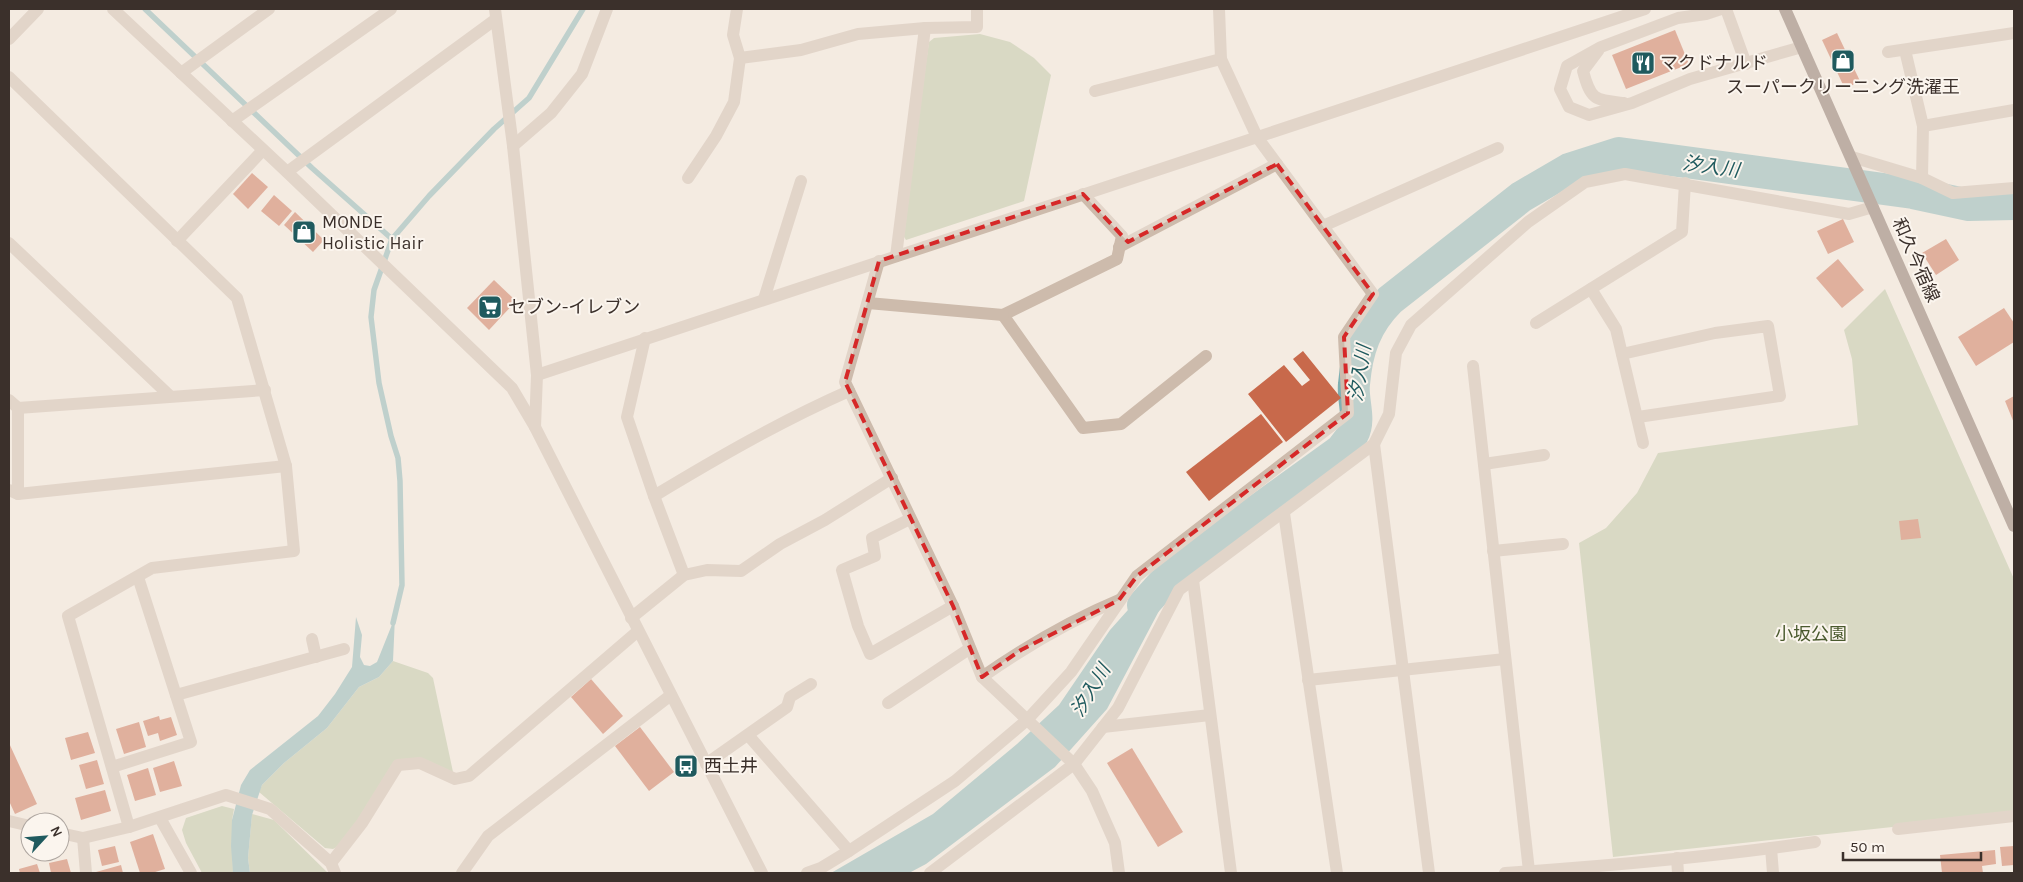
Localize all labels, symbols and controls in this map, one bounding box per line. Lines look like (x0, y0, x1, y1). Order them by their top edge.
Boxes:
shop icon: スーパークリーニング洗濯王 (1830, 48, 1856, 74)
restaurant icon: マクドナルド (1630, 50, 1656, 76)
place label: マクドナルド (1660, 52, 1768, 74)
place label: スーパークリーニング洗濯王 (1726, 76, 1960, 98)
water label: 汐入川 (1681, 152, 1743, 182)
place label: MONDE Holistic Hair (322, 211, 424, 254)
street label: 和久今宿線 (1888, 214, 1944, 306)
shop icon: MONDE Holistic Hair (291, 219, 317, 245)
supermarket icon: セブン-イレブン (477, 294, 503, 320)
place label: セブン-イレブン (508, 296, 640, 318)
water label: 汐入川 (1345, 341, 1376, 403)
park label: 小坂公園 (1775, 623, 1847, 645)
water label: 汐入川 (1067, 659, 1116, 721)
bus stop icon: 西土井 (673, 753, 699, 779)
place label: 西土井 (704, 755, 758, 777)
north arrow (20, 812, 70, 862)
text: N (46, 823, 66, 840)
scale bar (1843, 830, 1980, 862)
text: 50 m (1850, 838, 1885, 856)

